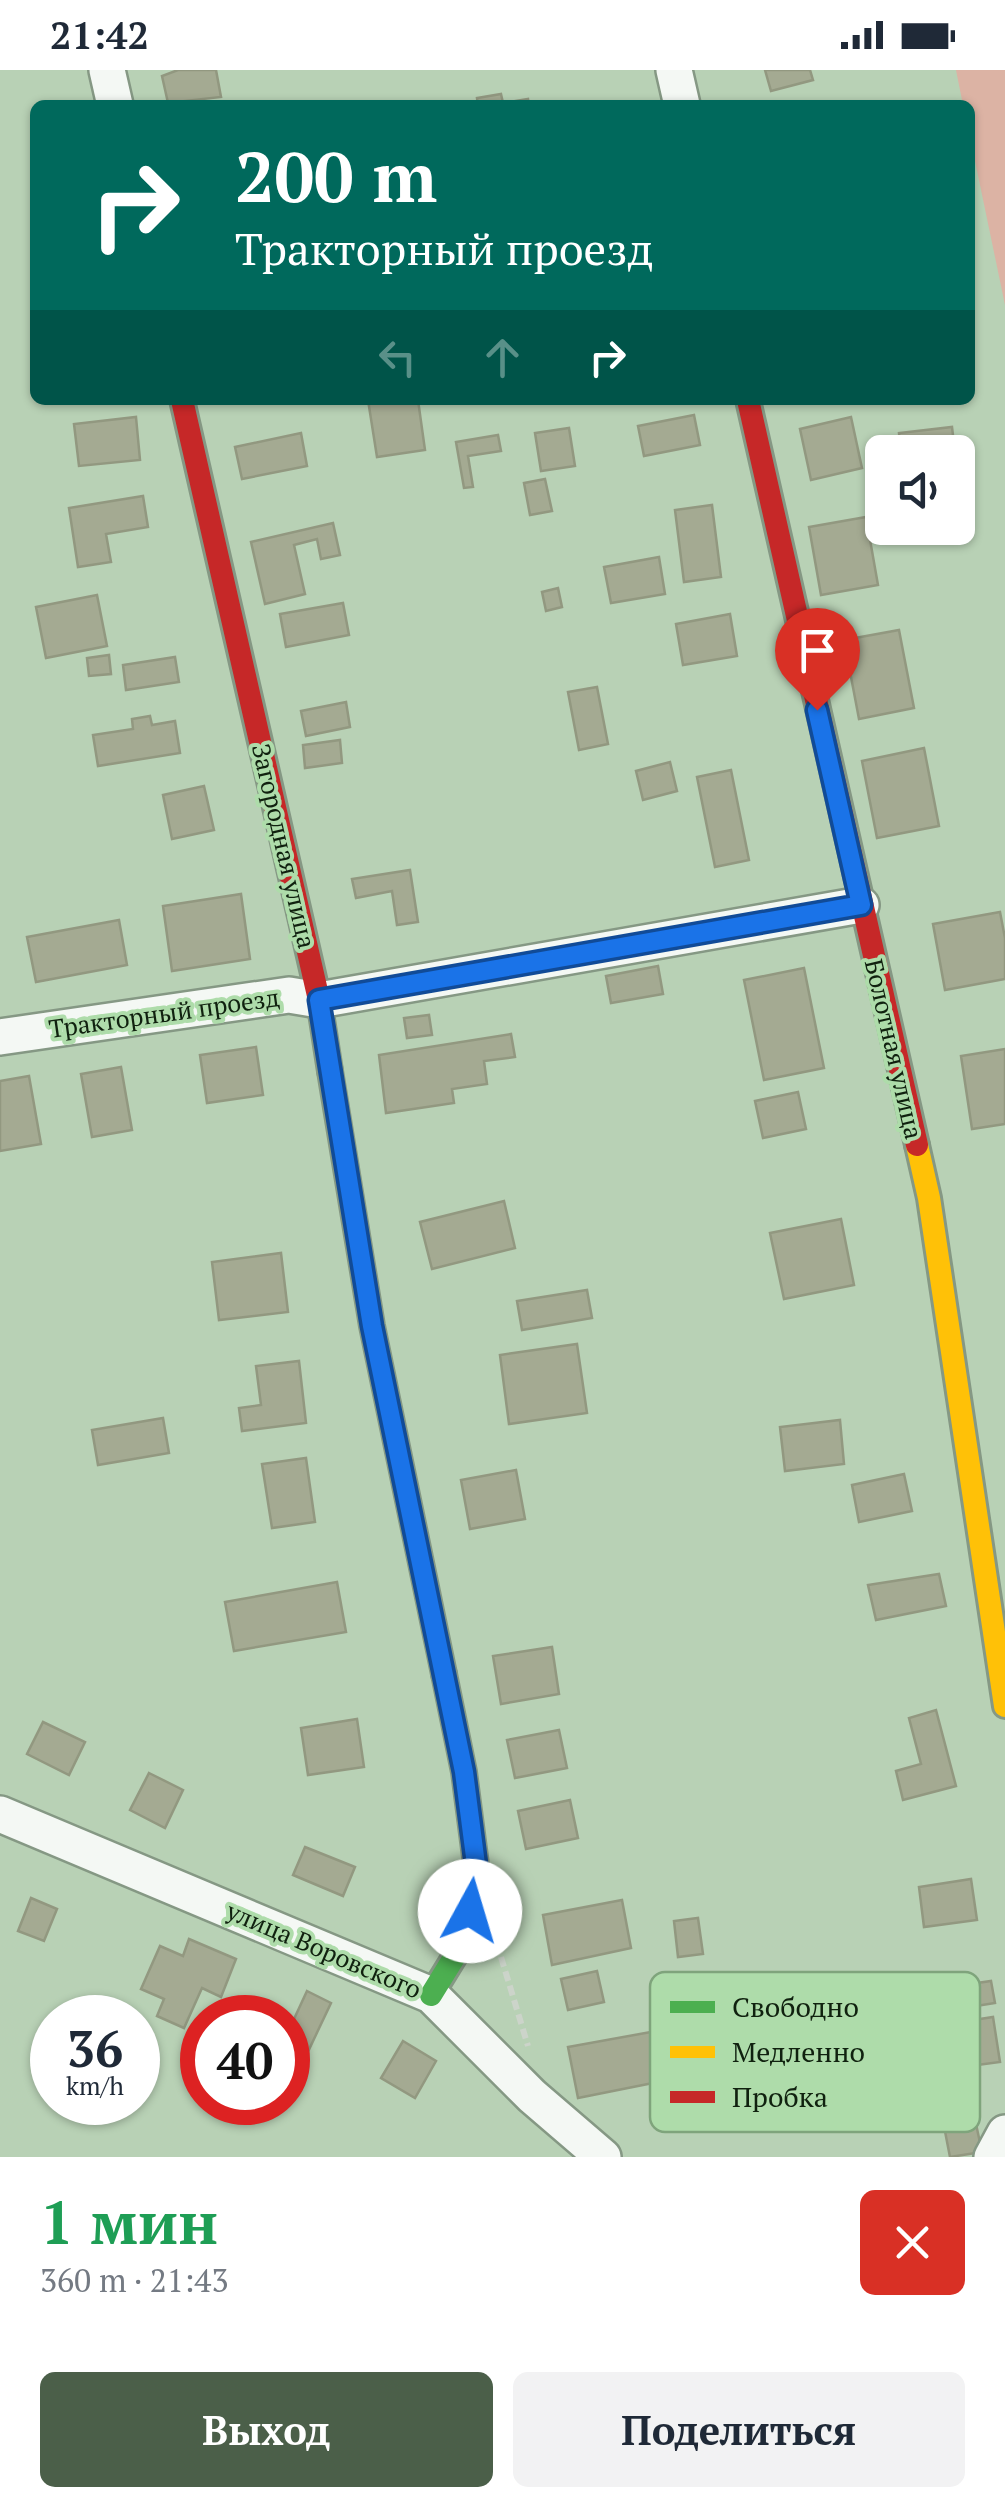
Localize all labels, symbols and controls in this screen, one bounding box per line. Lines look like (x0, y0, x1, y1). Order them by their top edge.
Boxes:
text: 21:42 (50, 10, 149, 60)
text: 200 m (235, 129, 437, 222)
icon: right (70, 140, 200, 270)
text: Тракторный проезд (235, 218, 653, 278)
icon: left (370, 330, 425, 385)
icon: ahead (475, 330, 530, 385)
icon: right (580, 330, 635, 385)
map controls (865, 435, 975, 545)
button: sound (865, 435, 975, 545)
pin (775, 608, 860, 711)
icon: arrive (790, 623, 845, 678)
street label: Загородная улица (245, 740, 324, 952)
street label: Болотная улица (858, 956, 931, 1142)
street label: Тракторный проезд (47, 980, 281, 1045)
position arrow (418, 1859, 522, 1963)
street label: улица Воровского (221, 1893, 427, 2005)
legend (650, 1972, 980, 2132)
text: Свободно (732, 1988, 859, 2025)
speed limit sign: 40 (180, 1995, 310, 2125)
text: 36 (67, 2015, 123, 2081)
text: Медленно (732, 2033, 865, 2070)
text: km/h (66, 2069, 124, 2102)
text: Пробка (732, 2078, 828, 2115)
text: 1 мин (40, 2182, 218, 2261)
button: close (860, 2190, 965, 2295)
text: 360 m · 21:43 (40, 2259, 228, 2301)
button: Выход (40, 2372, 493, 2487)
button: Поделиться (513, 2372, 965, 2487)

